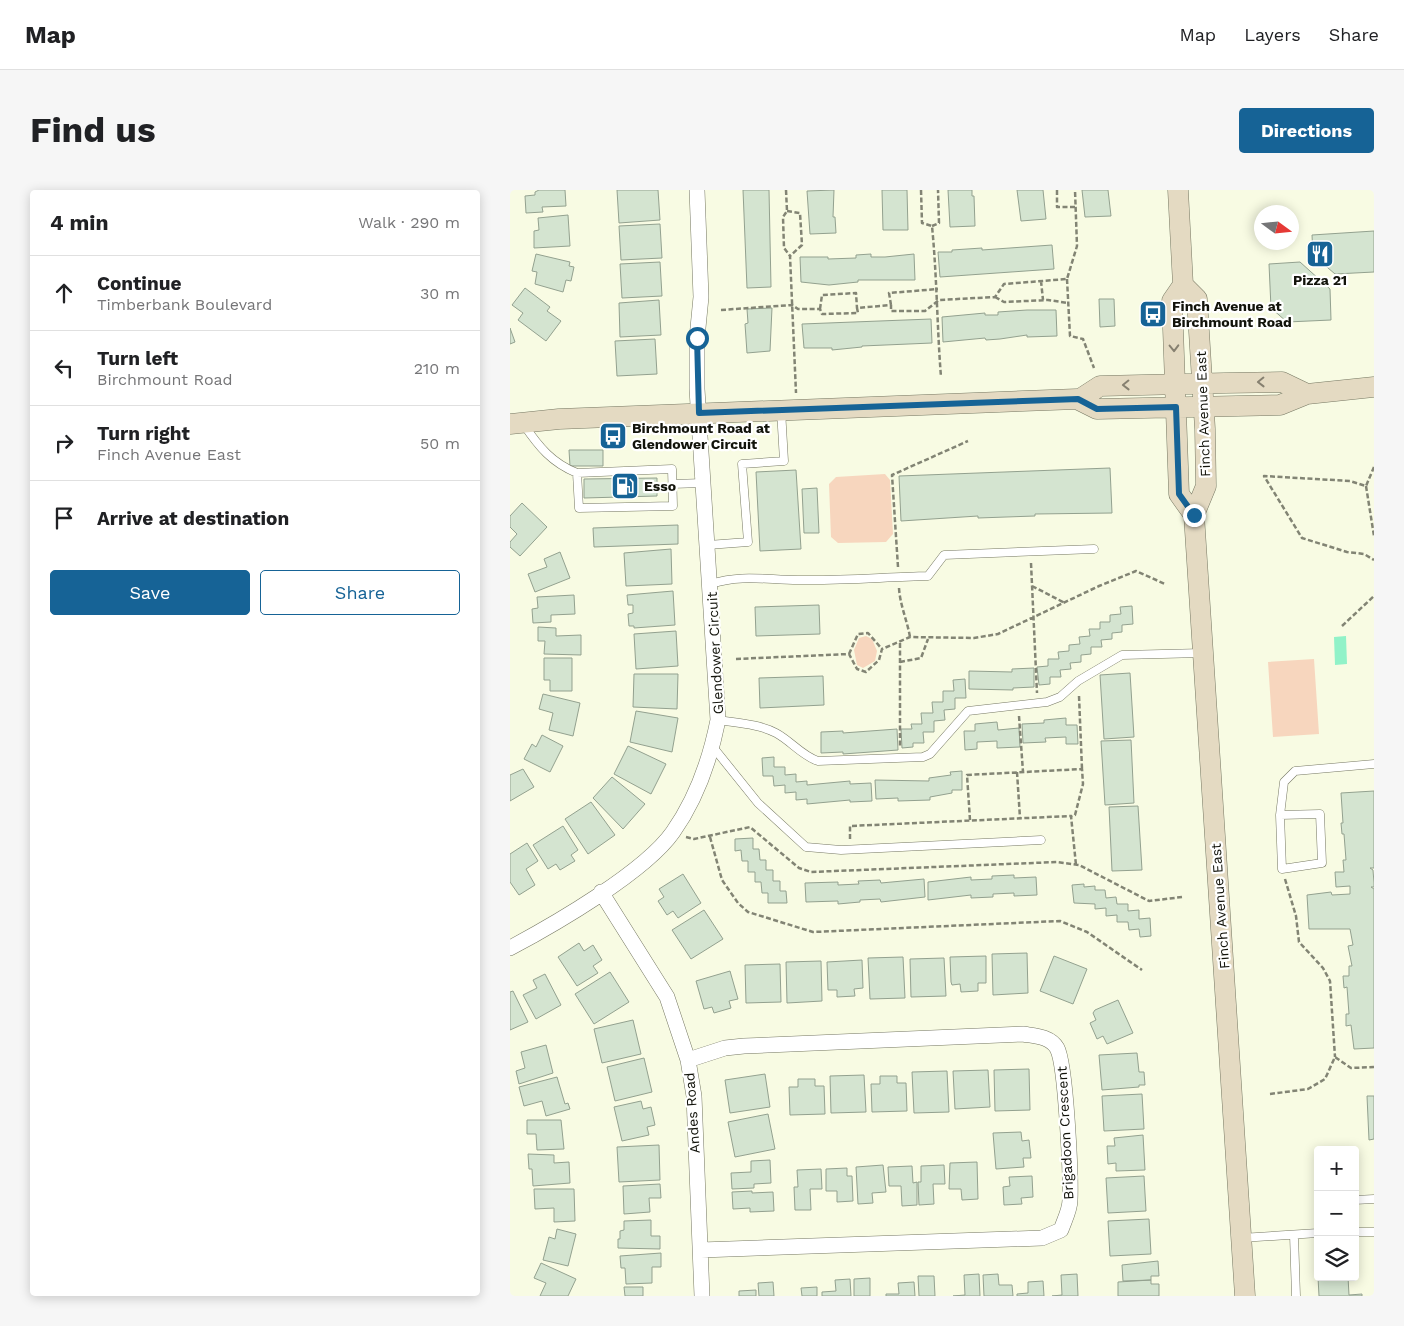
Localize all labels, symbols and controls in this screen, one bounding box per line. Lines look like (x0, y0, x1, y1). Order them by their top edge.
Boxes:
text: Map (25, 21, 76, 49)
text: Map (1179, 24, 1216, 45)
text: Layers (1244, 24, 1301, 45)
text: Share (1329, 24, 1379, 45)
button: Directions (1239, 108, 1374, 153)
text: Find us (30, 109, 156, 151)
north arrow (1254, 205, 1299, 250)
text: 4 min (50, 210, 108, 235)
text: Walk · 290 m (358, 213, 460, 232)
restaurant icon: Pizza 21 (1305, 239, 1335, 269)
text: Continue (97, 272, 181, 295)
place label: Pizza 21 (1293, 272, 1347, 288)
icon: ahead (50, 279, 78, 307)
text: 30 m (420, 284, 460, 303)
text: Timberbank Boulevard (97, 295, 272, 314)
place label: Finch Avenue at Birchmount Road (1172, 298, 1292, 330)
bus stop icon: Finch Avenue at Birchmount Road (1138, 299, 1168, 329)
route start (686, 327, 709, 350)
one-way arrow (1168, 345, 1179, 353)
text: Turn left (97, 347, 178, 370)
street label: Finch Avenue East (1193, 351, 1213, 477)
icon: left (50, 354, 78, 382)
text: 210 m (414, 359, 460, 378)
text: Birchmount Road (97, 370, 233, 389)
one-way arrow (1257, 377, 1265, 387)
one-way arrow (1122, 380, 1130, 391)
place label: Birchmount Road at Glendower Circuit (632, 420, 770, 452)
bus stop icon: Birchmount Road at Glendower Circuit (598, 421, 628, 451)
text: Turn right (97, 422, 190, 445)
icon: right (50, 429, 78, 457)
text: 50 m (420, 434, 460, 453)
text: Finch Avenue East (97, 445, 241, 464)
fuel station icon: Esso (610, 471, 640, 501)
place label: Esso (644, 478, 676, 494)
icon: arrive (50, 504, 78, 532)
route end (1183, 504, 1206, 527)
text: Arrive at destination (97, 507, 289, 530)
button: Save (50, 570, 250, 615)
button: Share (260, 570, 460, 615)
street label: Glendower Circuit (704, 591, 726, 715)
street label: Finch Avenue East (1208, 842, 1232, 969)
street label: Brigadoon Crescent (1054, 1066, 1076, 1200)
street label: Andes Road (681, 1072, 703, 1154)
map controls (1314, 1146, 1359, 1281)
button: + (1314, 1146, 1359, 1191)
button: − (1314, 1191, 1359, 1236)
button: layers (1314, 1236, 1359, 1281)

